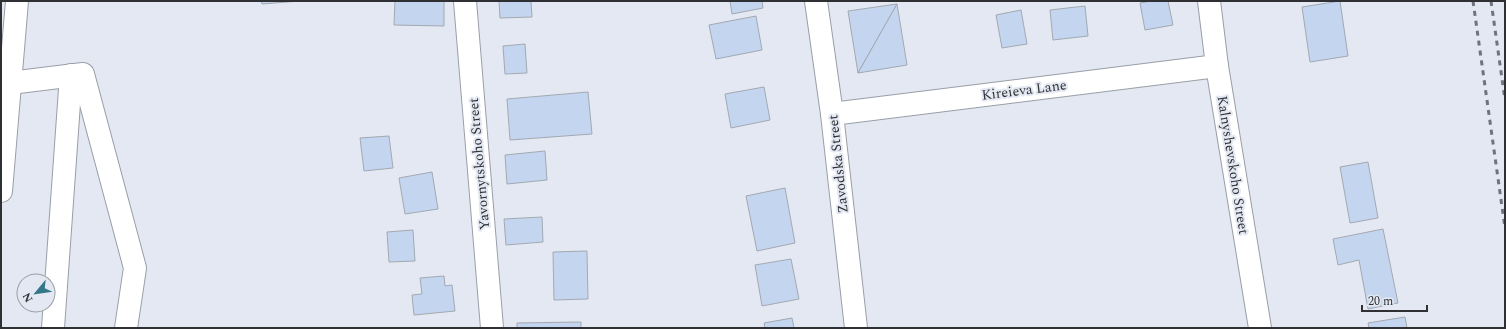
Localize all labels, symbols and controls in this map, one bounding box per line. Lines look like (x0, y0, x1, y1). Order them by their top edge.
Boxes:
street label: Kireieva Lane (980, 74, 1068, 106)
street label: Kalnyshevskoho Street (1212, 94, 1254, 236)
street label: Yavornytskoho Street (463, 97, 495, 231)
street label: Zavodska Street (822, 114, 854, 214)
north arrow (16, 273, 56, 313)
scale bar (1362, 287, 1427, 313)
text: N (18, 290, 37, 306)
text: 20 m (1368, 292, 1393, 311)

